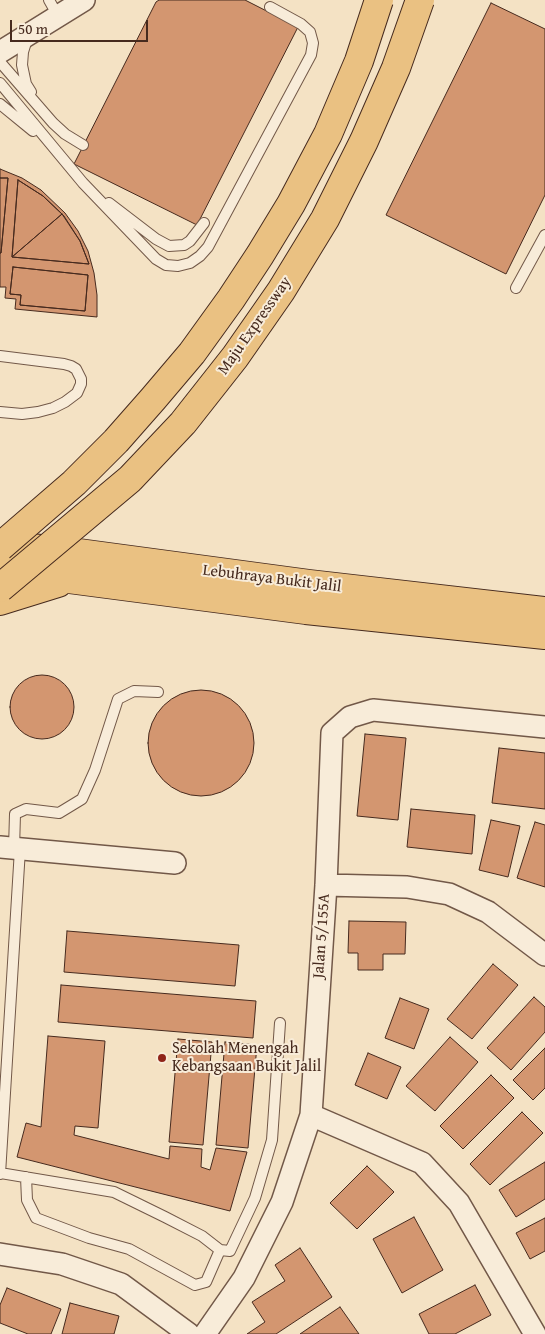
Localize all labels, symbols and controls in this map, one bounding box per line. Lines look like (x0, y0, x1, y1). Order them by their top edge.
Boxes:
scale bar (12, 10, 150, 42)
text: 50 m (18, 18, 48, 39)
street label: Maju Expressway (214, 273, 296, 379)
street label: Lebuhraya Bukit Jalil (202, 561, 342, 597)
street label: Jalan 5/155A (309, 893, 335, 979)
place label: Sekolah Menengah Kebangsaan Bukit Jalil (172, 1039, 321, 1077)
marker: Sekolah Menengah Kebangsaan Bukit Jalil (156, 1052, 168, 1064)

